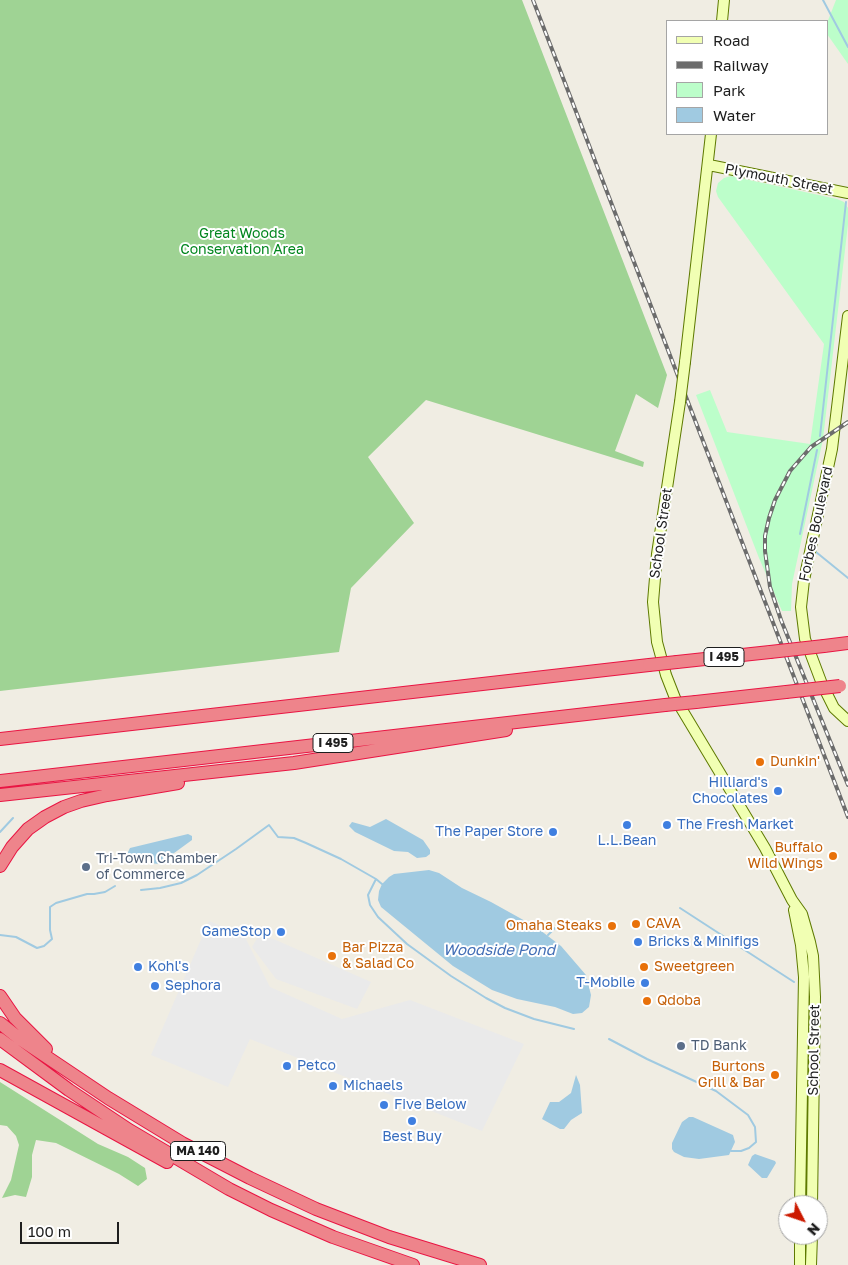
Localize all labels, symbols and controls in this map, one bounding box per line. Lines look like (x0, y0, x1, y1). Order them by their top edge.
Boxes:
legend (666, 20, 828, 135)
text: Road (713, 31, 750, 49)
text: Railway (713, 56, 769, 74)
text: Park (713, 81, 745, 99)
text: Water (713, 106, 756, 124)
street label: Plymouth Street (724, 160, 834, 198)
park label: Great Woods Conservation Area (180, 226, 304, 258)
street label: Forbes Boulevard (796, 465, 836, 583)
street label: School Street (646, 487, 676, 579)
road number: I 495 (704, 648, 744, 666)
road number: I 495 (313, 734, 353, 752)
place label: Dunkin' (770, 754, 820, 770)
marker: Dunkin' (754, 756, 766, 768)
place label: Hilliard's Chocolates (692, 775, 768, 808)
marker: Hilliard's Chocolates (772, 785, 784, 797)
place label: The Fresh Market (677, 817, 794, 833)
marker: L.L.Bean (621, 819, 633, 831)
marker: The Fresh Market (661, 819, 673, 831)
place label: The Paper Store (435, 824, 543, 840)
marker: The Paper Store (547, 826, 559, 838)
place label: L.L.Bean (598, 833, 656, 849)
place label: Buffalo Wild Wings (748, 840, 823, 872)
marker: Buffalo Wild Wings (827, 850, 839, 862)
place label: Tri-Town Chamber of Commerce (96, 851, 217, 884)
marker: Tri-Town Chamber of Commerce (80, 861, 92, 873)
place label: CAVA (646, 916, 681, 932)
place label: Omaha Steaks (506, 918, 602, 934)
marker: CAVA (630, 918, 642, 930)
marker: Omaha Steaks (606, 920, 618, 932)
place label: GameStop (201, 924, 271, 940)
marker: GameStop (275, 926, 287, 938)
place label: Bricks & Minifigs (648, 934, 759, 950)
marker: Bricks & Minifigs (632, 936, 644, 948)
place label: Bar Pizza & Salad Co (342, 940, 414, 972)
water label: Woodside Pond (443, 941, 555, 959)
marker: Bar Pizza & Salad Co (326, 950, 338, 962)
place label: Kohl's (148, 959, 189, 975)
place label: Sweetgreen (654, 959, 735, 975)
marker: Kohl's (132, 961, 144, 973)
marker: Sweetgreen (638, 961, 650, 973)
place label: T-Mobile (576, 975, 635, 991)
marker: T-Mobile (639, 977, 651, 989)
place label: Sephora (165, 978, 221, 994)
marker: Sephora (149, 980, 161, 992)
place label: Qdoba (657, 993, 701, 1009)
marker: Qdoba (641, 995, 653, 1007)
street label: School Street (805, 1004, 823, 1096)
place label: TD Bank (691, 1038, 747, 1054)
marker: TD Bank (675, 1040, 687, 1052)
place label: Petco (297, 1058, 336, 1074)
place label: Burtons Grill & Bar (698, 1059, 765, 1092)
marker: Petco (281, 1060, 293, 1072)
marker: Burtons Grill & Bar (769, 1069, 781, 1081)
place label: Michaels (343, 1078, 403, 1094)
marker: Michaels (327, 1080, 339, 1092)
place label: Five Below (394, 1097, 467, 1113)
marker: Five Below (378, 1099, 390, 1111)
marker: Best Buy (406, 1115, 418, 1127)
place label: Best Buy (382, 1129, 442, 1145)
road number: MA 140 (170, 1142, 226, 1160)
north arrow (778, 1195, 828, 1245)
scale bar (22, 1212, 121, 1244)
text: N (804, 1220, 824, 1239)
text: 100 m (28, 1222, 71, 1240)

